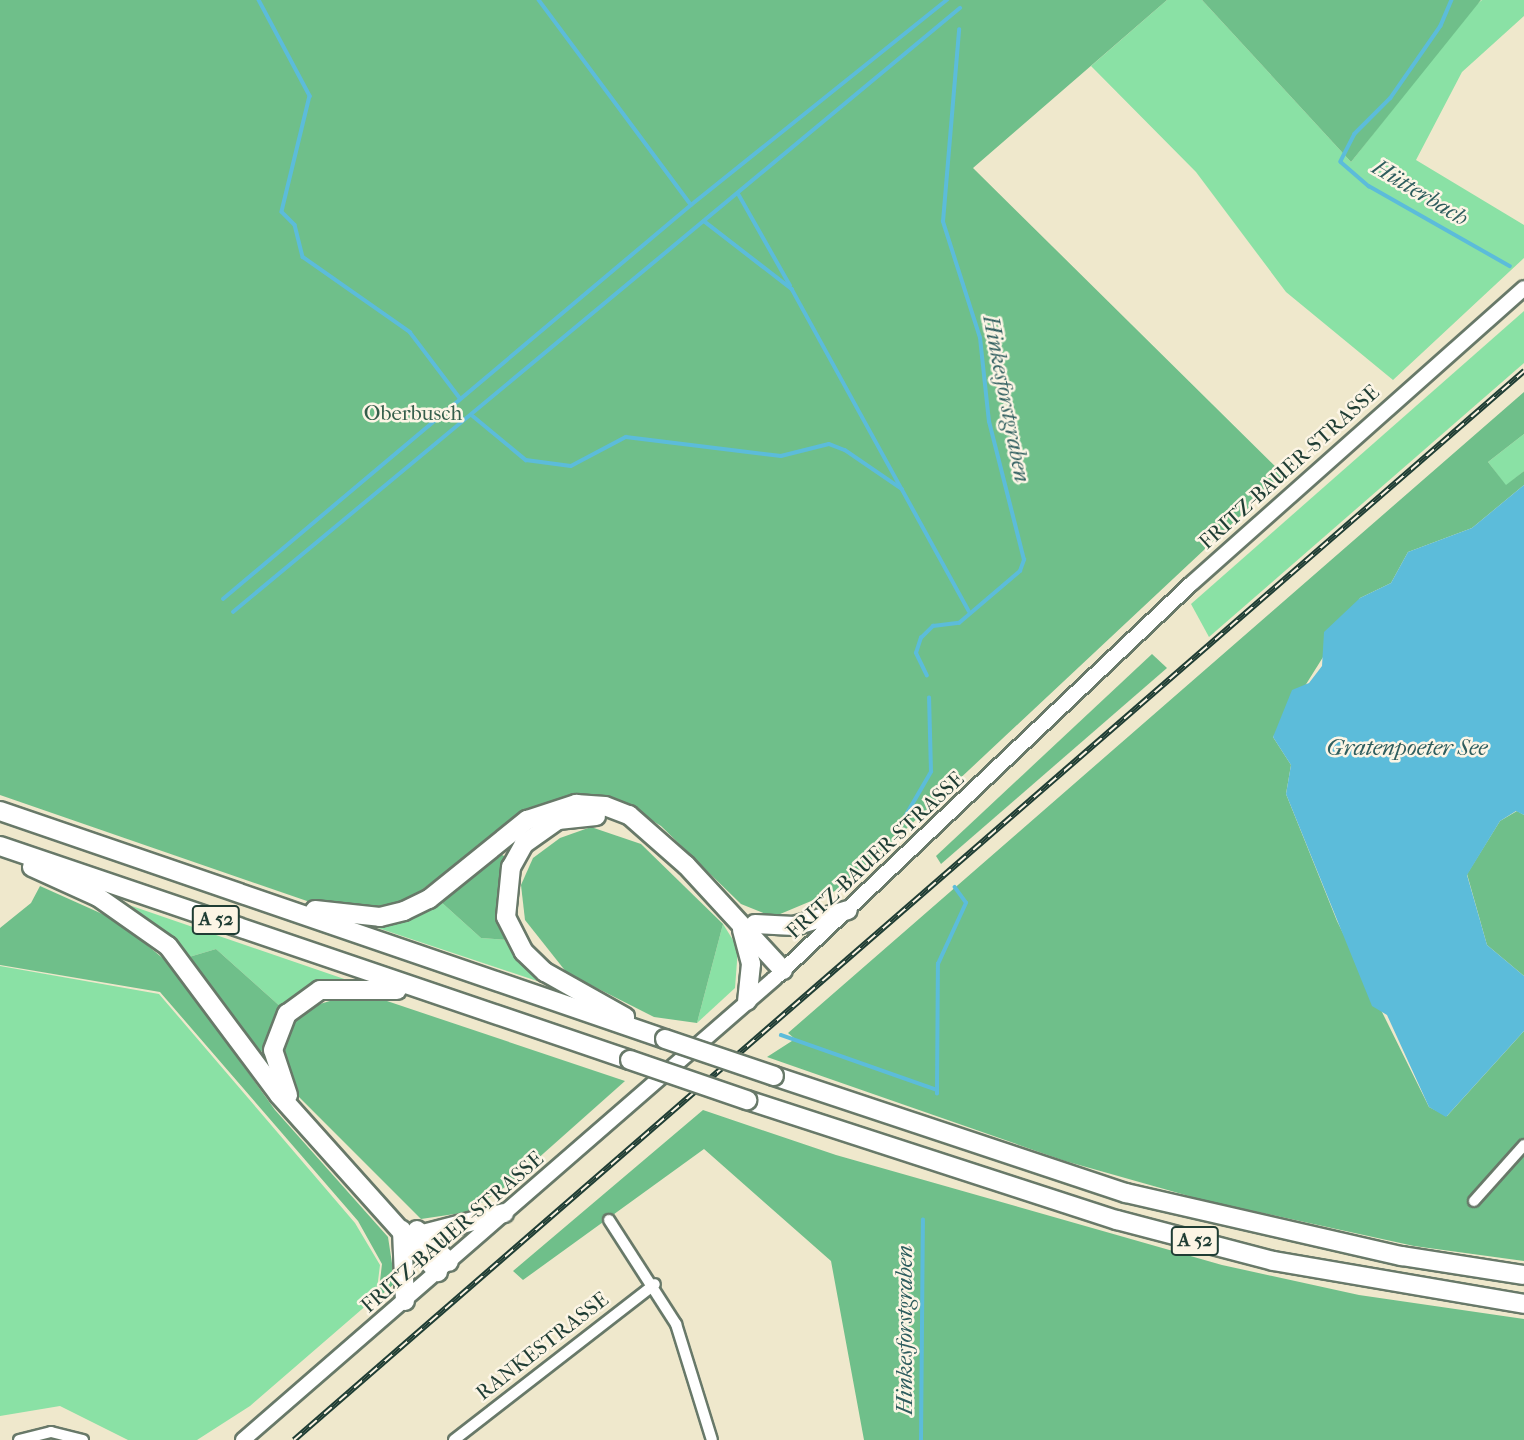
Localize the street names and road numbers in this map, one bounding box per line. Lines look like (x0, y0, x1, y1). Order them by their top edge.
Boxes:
street label: FRITZ-BAUER-STRASSE (1194, 379, 1384, 555)
street label: FRITZ-BAUER-STRASSE (781, 766, 969, 944)
road number: A 52 (192, 904, 241, 936)
street label: FRITZ-BAUER-STRASSE (356, 1146, 548, 1318)
road number: A 52 (1170, 1226, 1220, 1256)
street label: RANKESTRASSE (471, 1286, 613, 1406)

